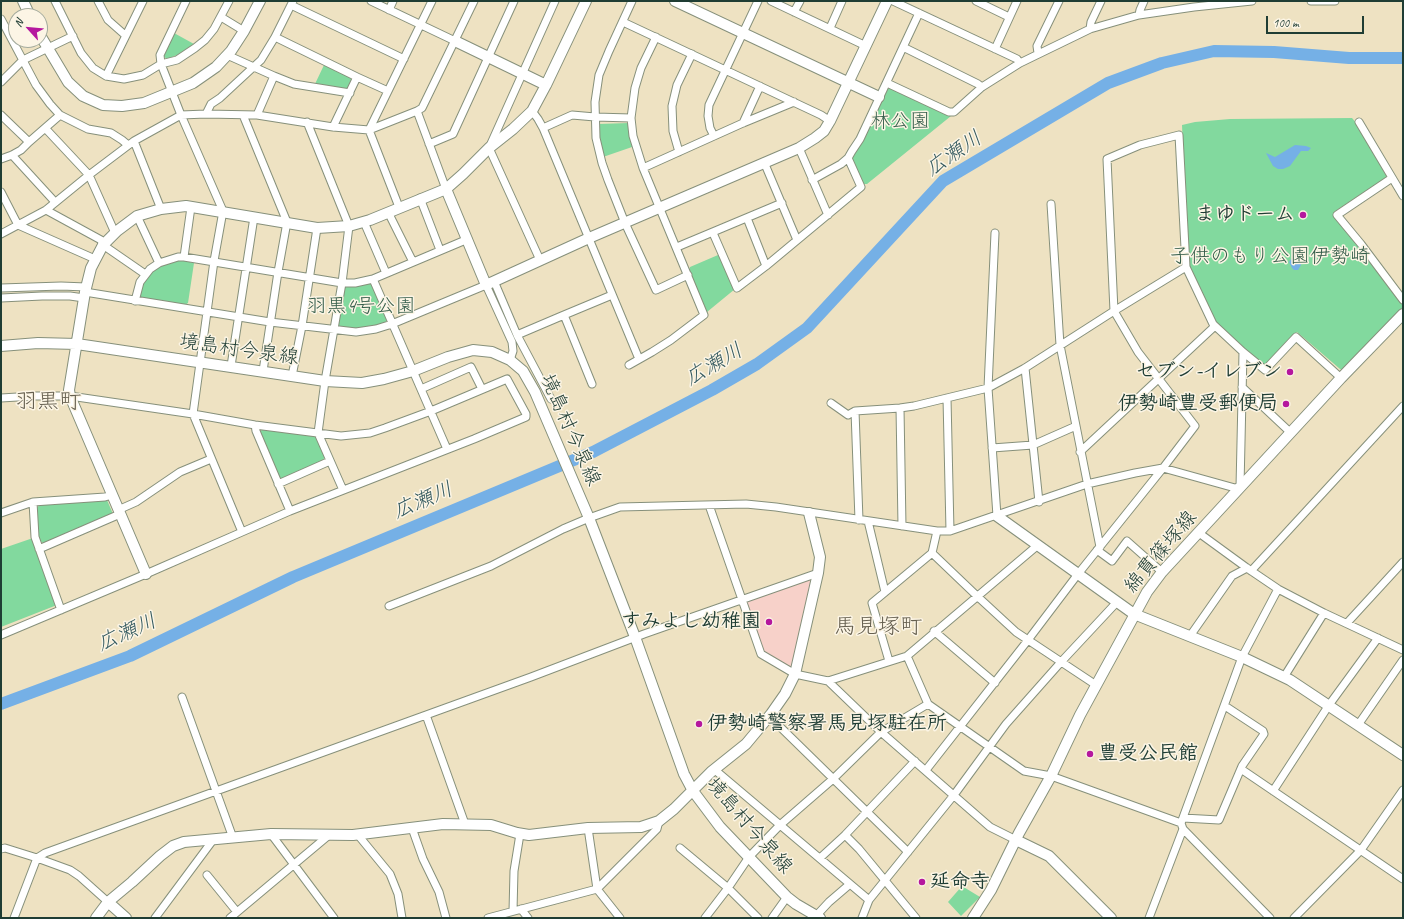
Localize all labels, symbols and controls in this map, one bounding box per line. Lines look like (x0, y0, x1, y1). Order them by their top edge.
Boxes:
north arrow (8, 8, 48, 48)
scale bar (1268, 8, 1366, 34)
text: 100 m (1273, 15, 1299, 31)
text: N (10, 17, 26, 29)
park label: 林公園 (870, 110, 930, 134)
water label: 広瀬川 (921, 126, 987, 182)
place label: まゆドーム (1195, 203, 1295, 227)
marker: まゆドーム (1298, 210, 1308, 220)
park label: 子供のもり公園伊勢崎 (1170, 245, 1370, 269)
park label: 羽黒4号公園 (307, 295, 415, 319)
street label: 境島村今泉線 (178, 330, 300, 370)
water label: 広瀬川 (680, 338, 748, 392)
place label: セブン-イレブン (1135, 360, 1282, 384)
marker: セブン-イレブン (1285, 367, 1295, 377)
street label: 境島村今泉線 (535, 370, 605, 490)
district label: 羽黒町 (15, 389, 81, 415)
place label: 伊勢崎豊受郵便局 (1118, 392, 1278, 416)
marker: 伊勢崎豊受郵便局 (1281, 399, 1291, 409)
water label: 広瀬川 (389, 477, 457, 525)
street label: 綿貫篠塚線 (1120, 506, 1202, 598)
water label: 広瀬川 (93, 609, 161, 657)
place label: すみよし幼稚園 (621, 610, 761, 634)
district label: 馬見塚町 (834, 614, 922, 640)
marker: すみよし幼稚園 (764, 617, 774, 627)
place label: 伊勢崎警察署馬見塚駐在所 (707, 712, 947, 736)
marker: 伊勢崎警察署馬見塚駐在所 (694, 719, 704, 729)
place label: 豊受公民館 (1098, 742, 1198, 766)
marker: 豊受公民館 (1085, 749, 1095, 759)
street label: 境島村今泉線 (701, 773, 797, 879)
place label: 延命寺 (930, 870, 990, 894)
marker: 延命寺 (917, 877, 927, 887)

